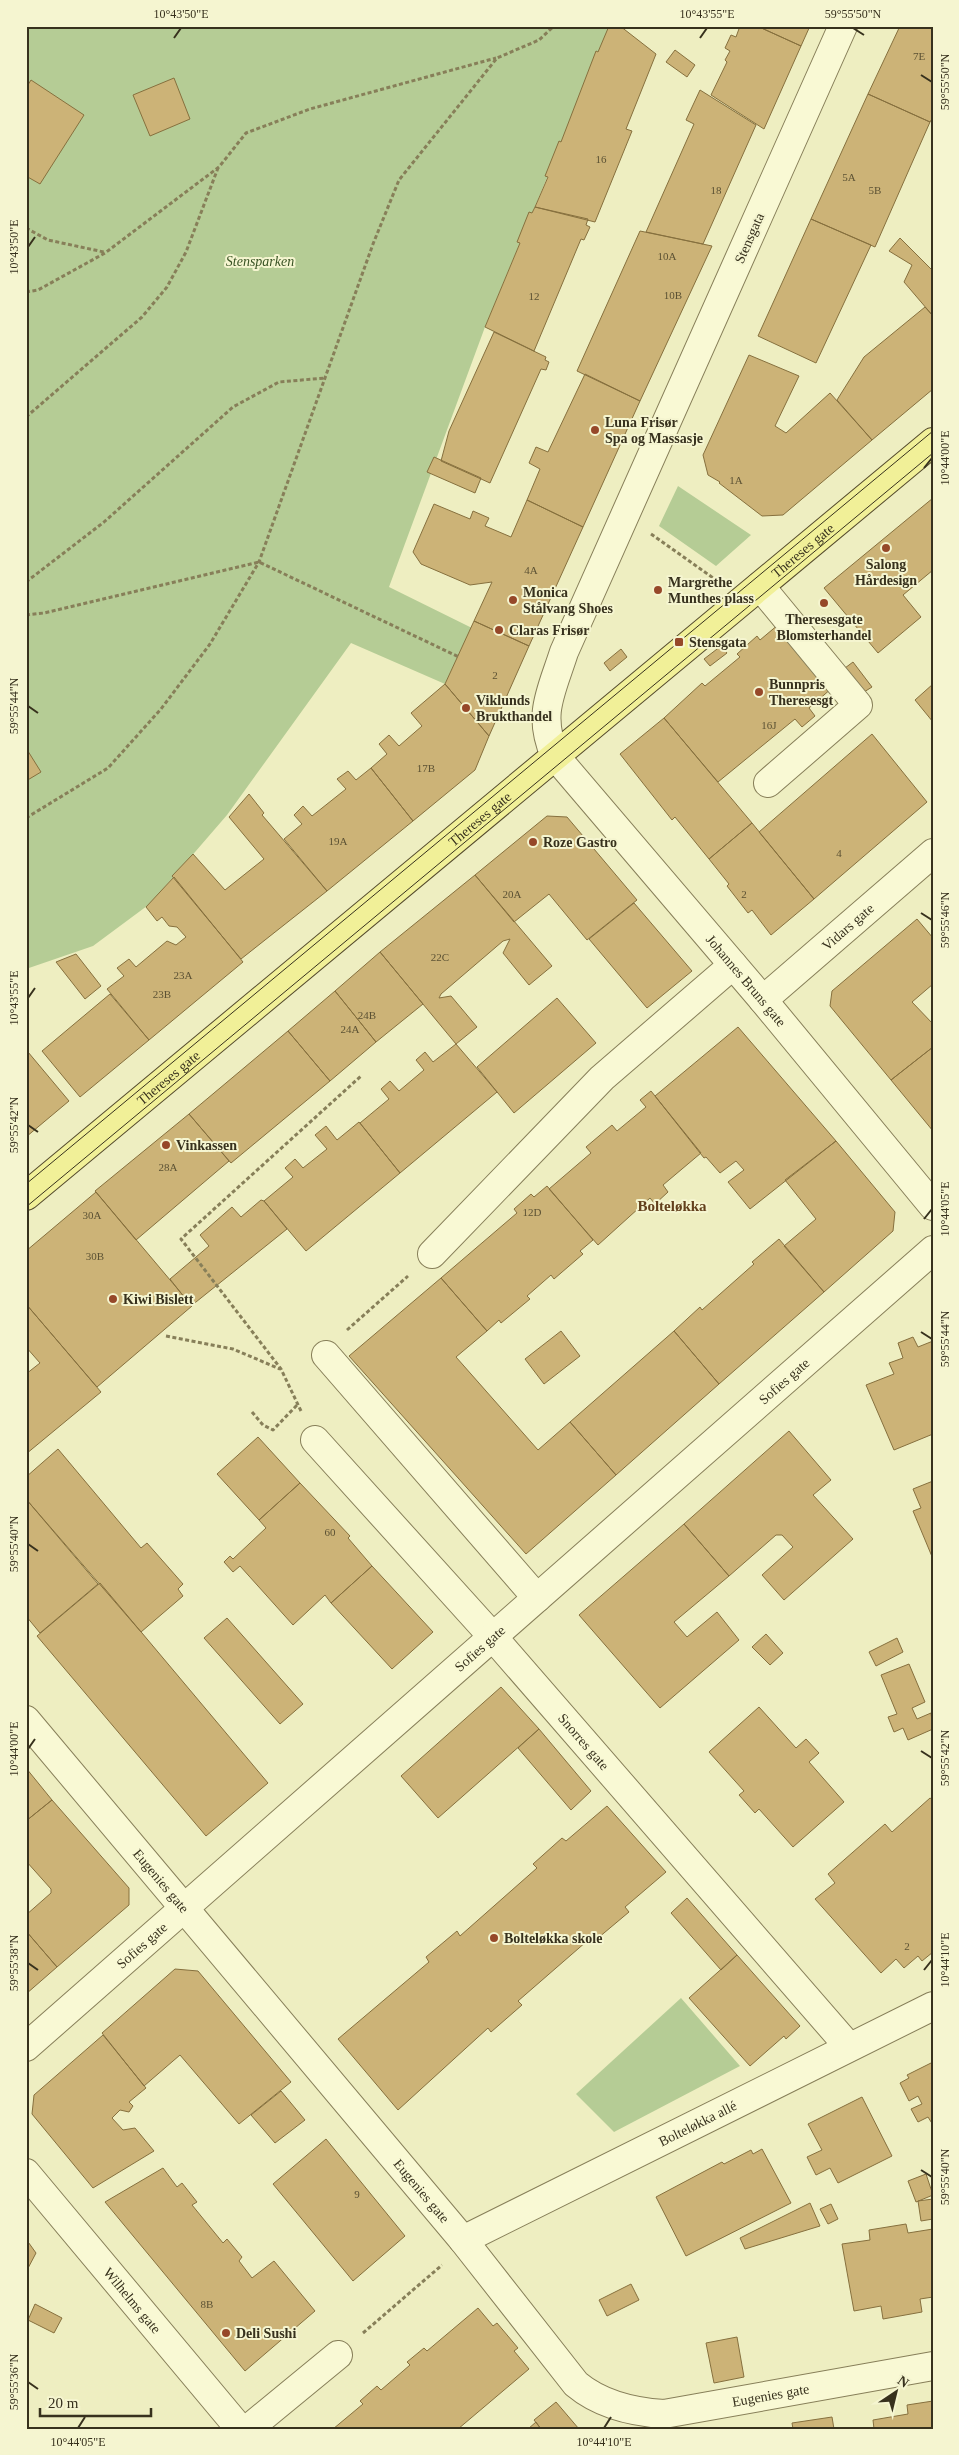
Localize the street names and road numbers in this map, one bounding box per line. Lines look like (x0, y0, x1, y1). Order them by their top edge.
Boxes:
street label: Stensgata (732, 210, 768, 266)
street label: Thereses gate (769, 520, 837, 581)
street label: Thereses gate (446, 789, 514, 849)
street label: Vidars gate (819, 901, 877, 954)
street label: Johannes Bruns gate (703, 932, 789, 1030)
street label: Thereses gate (134, 1048, 203, 1108)
street label: Sofies gate (756, 1355, 812, 1407)
street label: Sofies gate (452, 1623, 508, 1675)
street label: Snorres gate (555, 1711, 612, 1773)
street label: Eugenies gate (130, 1846, 192, 1916)
street label: Sofies gate (114, 1920, 170, 1972)
street label: Bolteløkka allé (656, 2098, 739, 2149)
street label: Eugenies gate (390, 2156, 452, 2226)
street label: Wilhelms gate (100, 2265, 164, 2336)
street label: Eugenies gate (731, 2381, 810, 2410)

